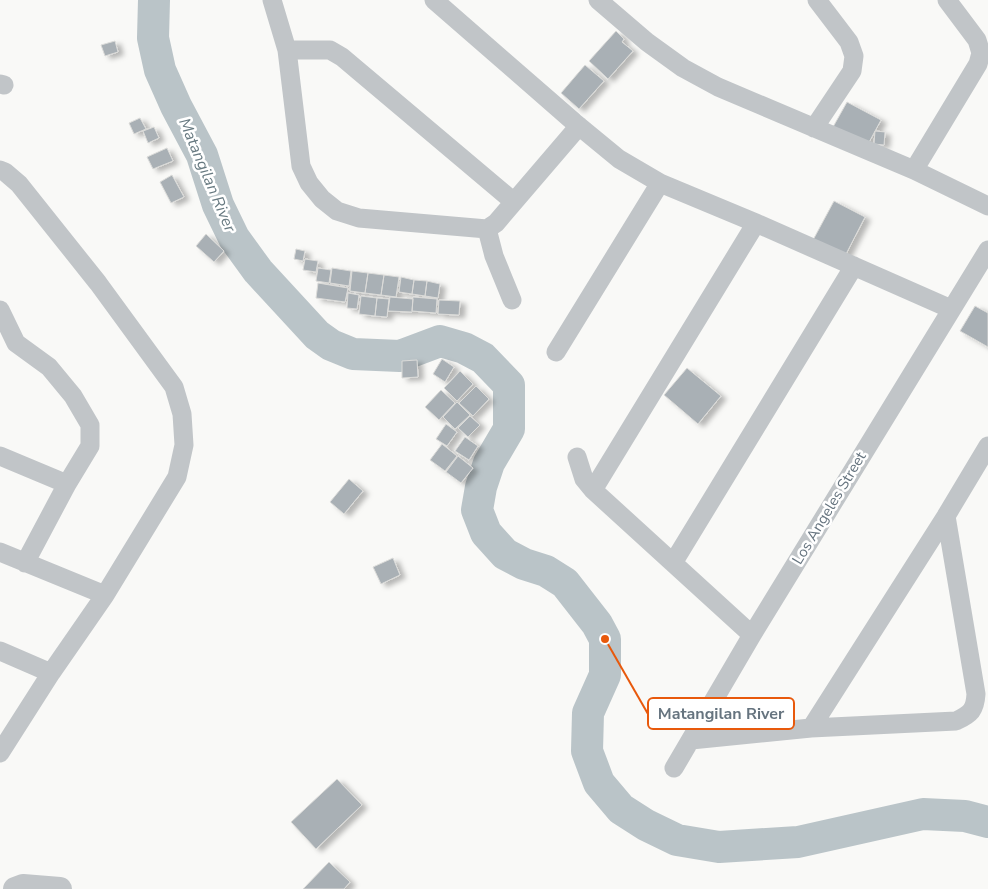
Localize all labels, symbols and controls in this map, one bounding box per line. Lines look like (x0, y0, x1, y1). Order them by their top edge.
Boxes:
water label: Matangilan River (173, 115, 241, 236)
street label: Los Angeles Street (787, 447, 871, 568)
callout: Matangilan River (648, 698, 794, 729)
text: Matangilan River (658, 703, 785, 725)

